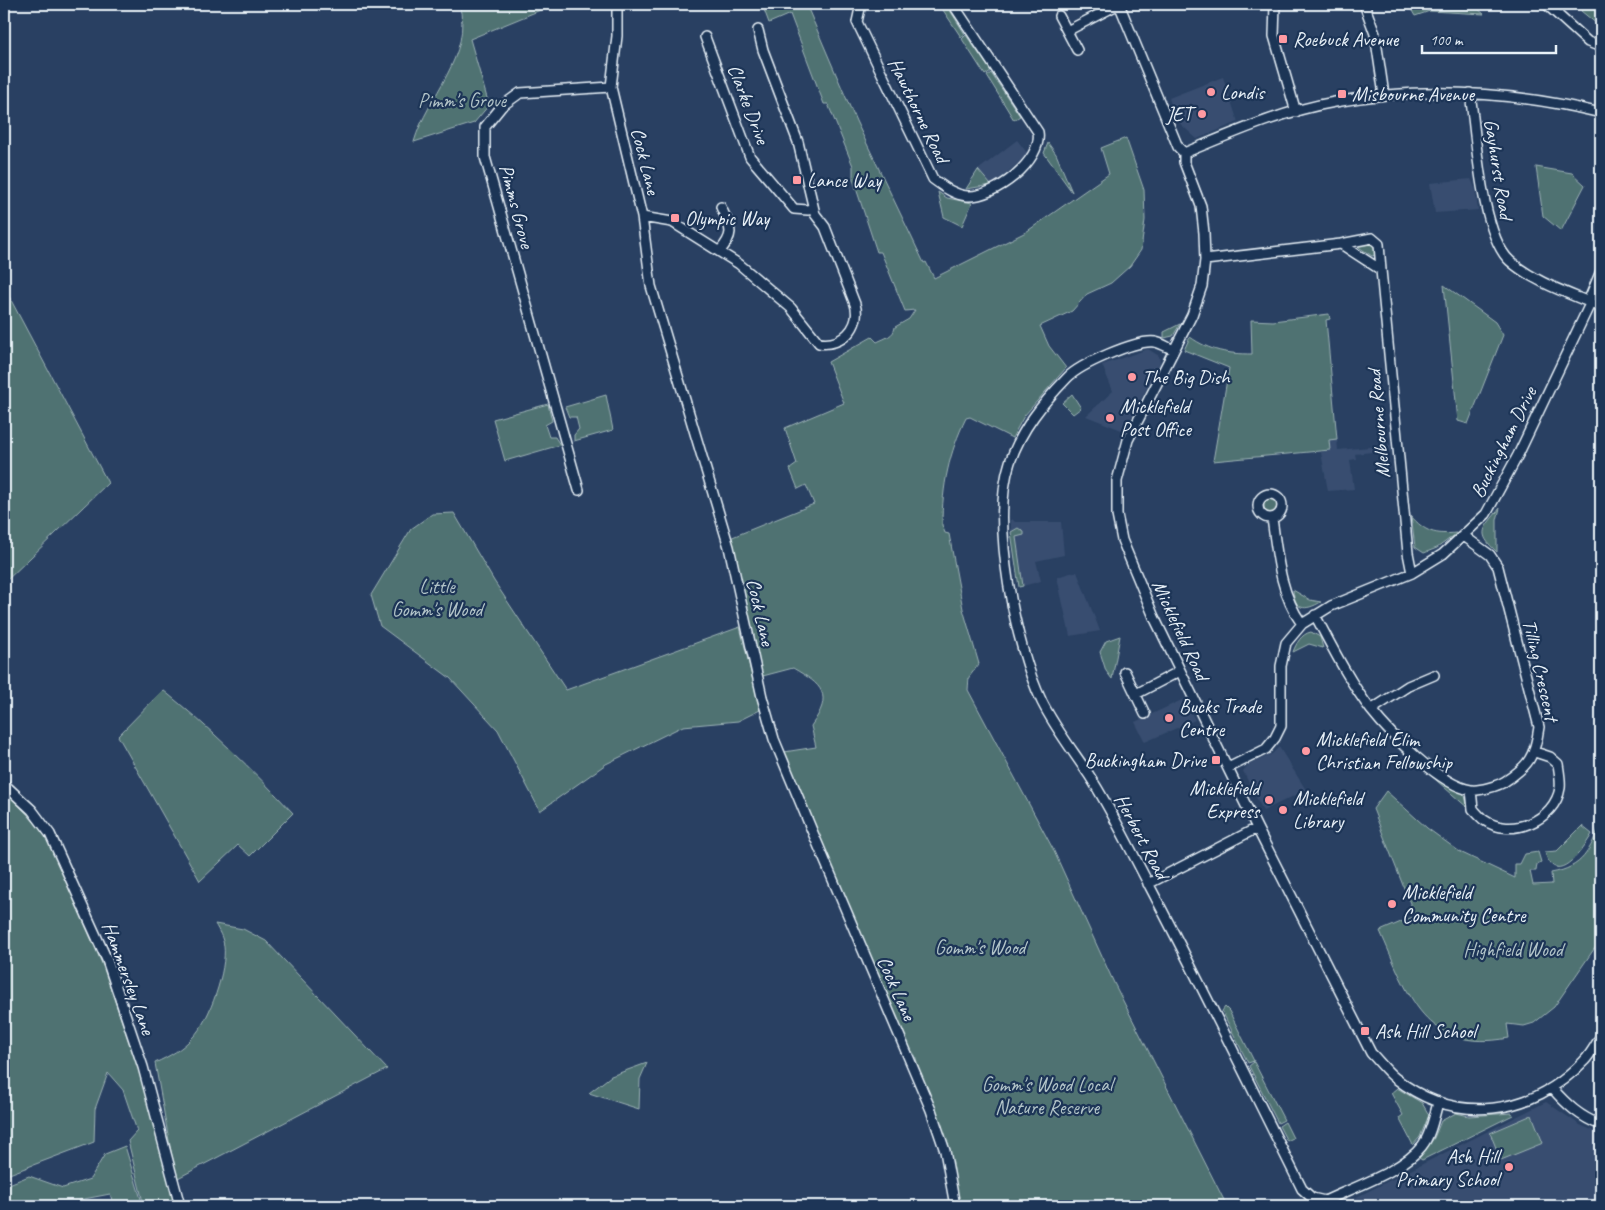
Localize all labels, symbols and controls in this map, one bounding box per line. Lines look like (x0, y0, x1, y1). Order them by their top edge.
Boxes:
scale bar (1422, 22, 1556, 54)
place label: Roebuck Avenue (1293, 27, 1400, 52)
text: 100 m (1430, 31, 1464, 50)
marker: Roebuck Avenue (1277, 33, 1289, 45)
street label: Hawthorne Road (882, 54, 956, 170)
street label: Clarke Drive (722, 61, 776, 149)
place label: Londis (1221, 80, 1266, 105)
place label: Misbourne Avenue (1352, 82, 1475, 107)
marker: Londis (1205, 86, 1217, 98)
park label: Pimm's Grove (418, 88, 507, 113)
marker: Misbourne Avenue (1336, 88, 1348, 100)
place label: JET (1165, 102, 1197, 127)
marker: JET (1196, 108, 1208, 120)
street label: Gayhurst Road (1478, 117, 1519, 224)
street label: Cock Lane (625, 125, 666, 198)
street label: Pimms Grove (493, 162, 540, 252)
place label: Lance Way (807, 168, 883, 193)
marker: Lance Way (791, 174, 803, 186)
place label: Olympic Way (685, 206, 771, 231)
marker: Olympic Way (669, 212, 681, 224)
place label: The Big Dish (1142, 365, 1231, 390)
street label: Melbourne Road (1361, 366, 1396, 479)
marker: The Big Dish (1126, 371, 1138, 383)
street label: Buckingham Drive (1465, 381, 1543, 502)
place label: Micklefield Post Office (1120, 394, 1193, 442)
marker: Micklefield Post Office (1104, 412, 1116, 424)
park label: Little Gomm's Wood (392, 574, 485, 622)
street label: Cock Lane (741, 576, 781, 649)
street label: Micklefield Road (1146, 576, 1216, 687)
street label: Tilling Crescent (1517, 617, 1565, 727)
place label: Bucks Trade Centre (1179, 694, 1263, 742)
marker: Bucks Trade Centre (1163, 712, 1175, 724)
place label: Micklefield Elim Christian Fellowship (1316, 727, 1453, 775)
marker: Micklefield Elim Christian Fellowship (1300, 745, 1312, 757)
place label: Buckingham Drive (1085, 748, 1207, 773)
marker: Buckingham Drive (1210, 754, 1222, 766)
place label: Micklefield Express (1189, 776, 1262, 824)
place label: Micklefield Library (1293, 786, 1366, 834)
street label: Herbert Road (1109, 789, 1176, 886)
marker: Micklefield Express (1263, 794, 1275, 806)
marker: Micklefield Library (1277, 804, 1289, 816)
place label: Micklefield Community Centre (1402, 880, 1527, 928)
marker: Micklefield Community Centre (1386, 898, 1398, 910)
street label: Hammersley Lane (97, 918, 161, 1039)
park label: Gomm's Wood (935, 935, 1028, 960)
park label: Highfield Wood (1463, 937, 1566, 962)
street label: Cock Lane (871, 952, 922, 1026)
place label: Ash Hill School (1375, 1019, 1479, 1044)
marker: Ash Hill School (1359, 1025, 1371, 1037)
park label: Gomm's Wood Local Nature Reserve (982, 1072, 1116, 1120)
place label: Ash Hill Primary School (1396, 1144, 1503, 1192)
marker: Ash Hill Primary School (1503, 1161, 1515, 1173)

